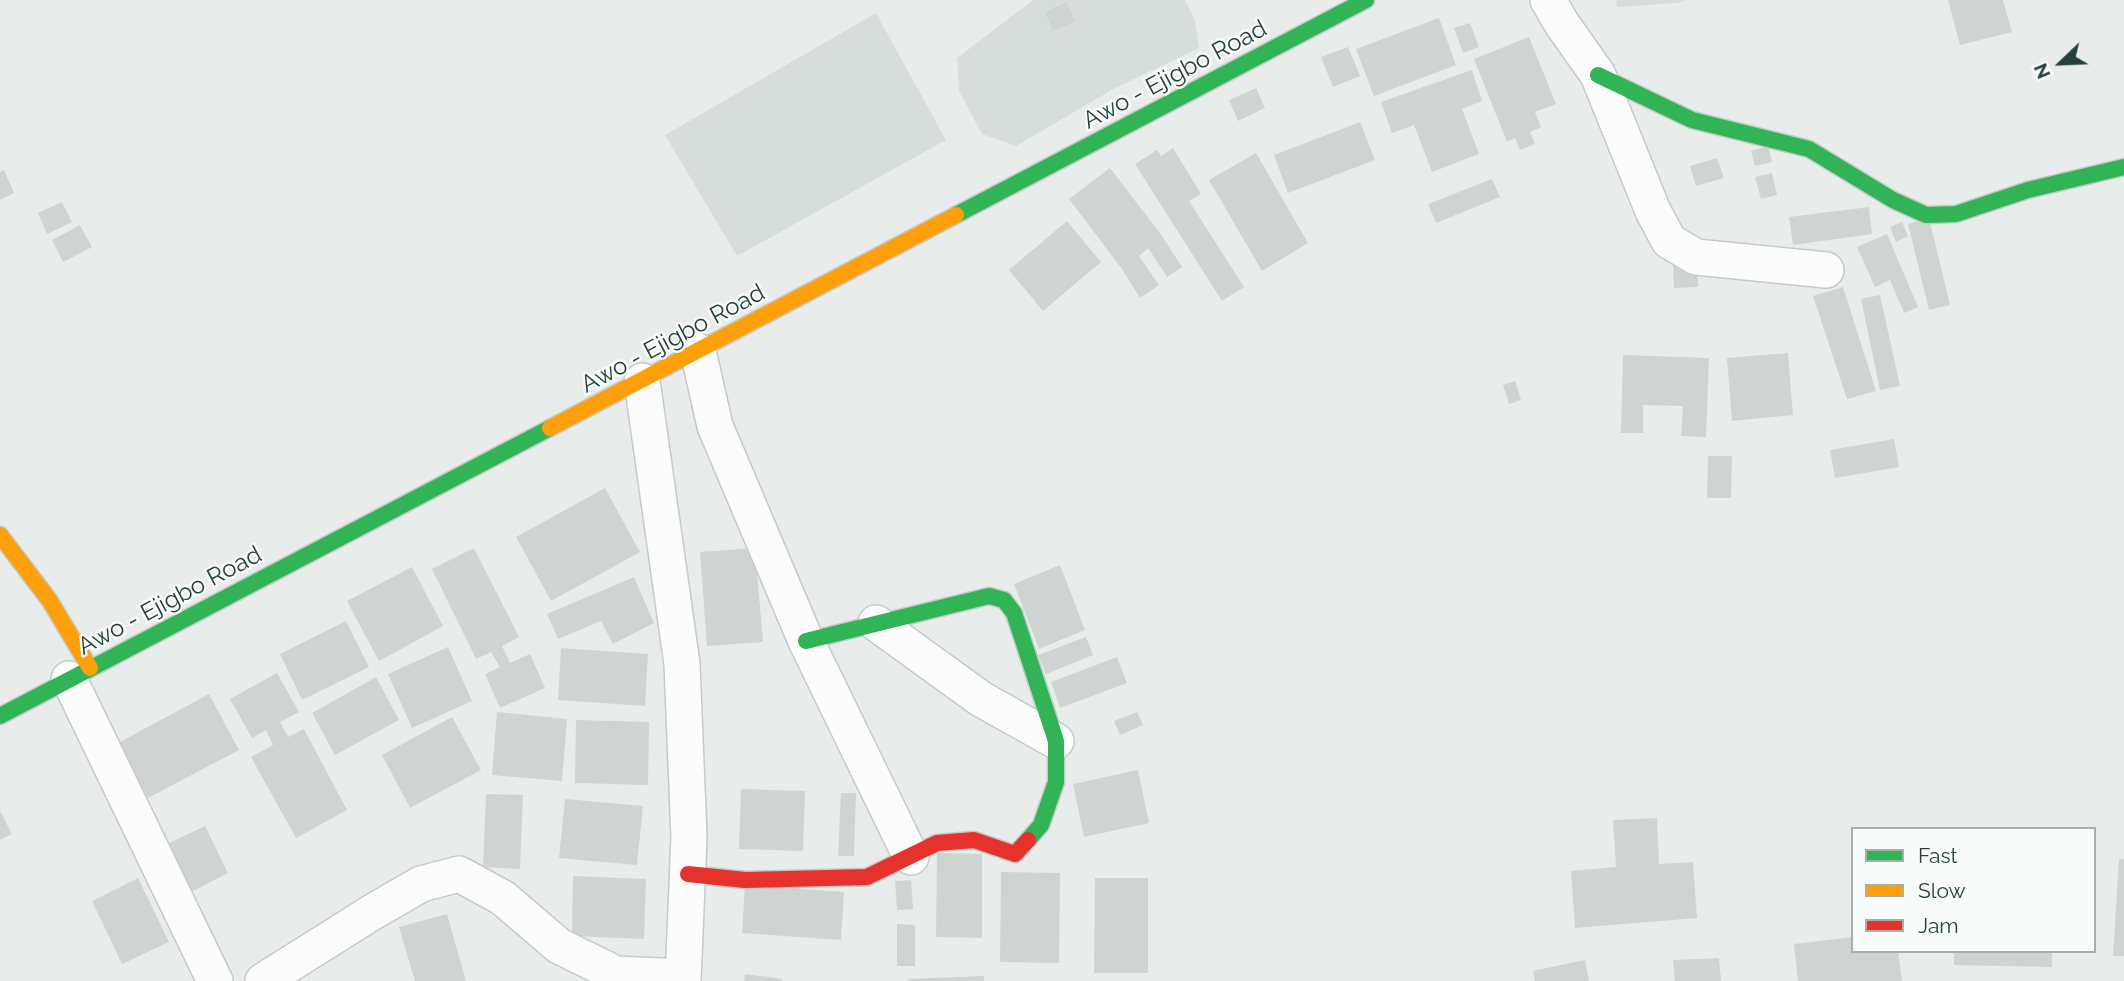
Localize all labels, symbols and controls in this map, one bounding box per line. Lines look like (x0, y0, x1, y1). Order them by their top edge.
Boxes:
street label: Awo - Ejigbo Road (1078, 14, 1272, 136)
north arrow (2026, 28, 2096, 98)
text: N (2029, 60, 2055, 82)
street label: Awo - Ejigbo Road (576, 278, 770, 400)
street label: Awo - Ejigbo Road (73, 540, 267, 662)
legend (1851, 827, 2096, 953)
text: Fast (1918, 843, 1958, 868)
text: Slow (1918, 878, 1966, 903)
text: Jam (1918, 913, 1959, 938)

